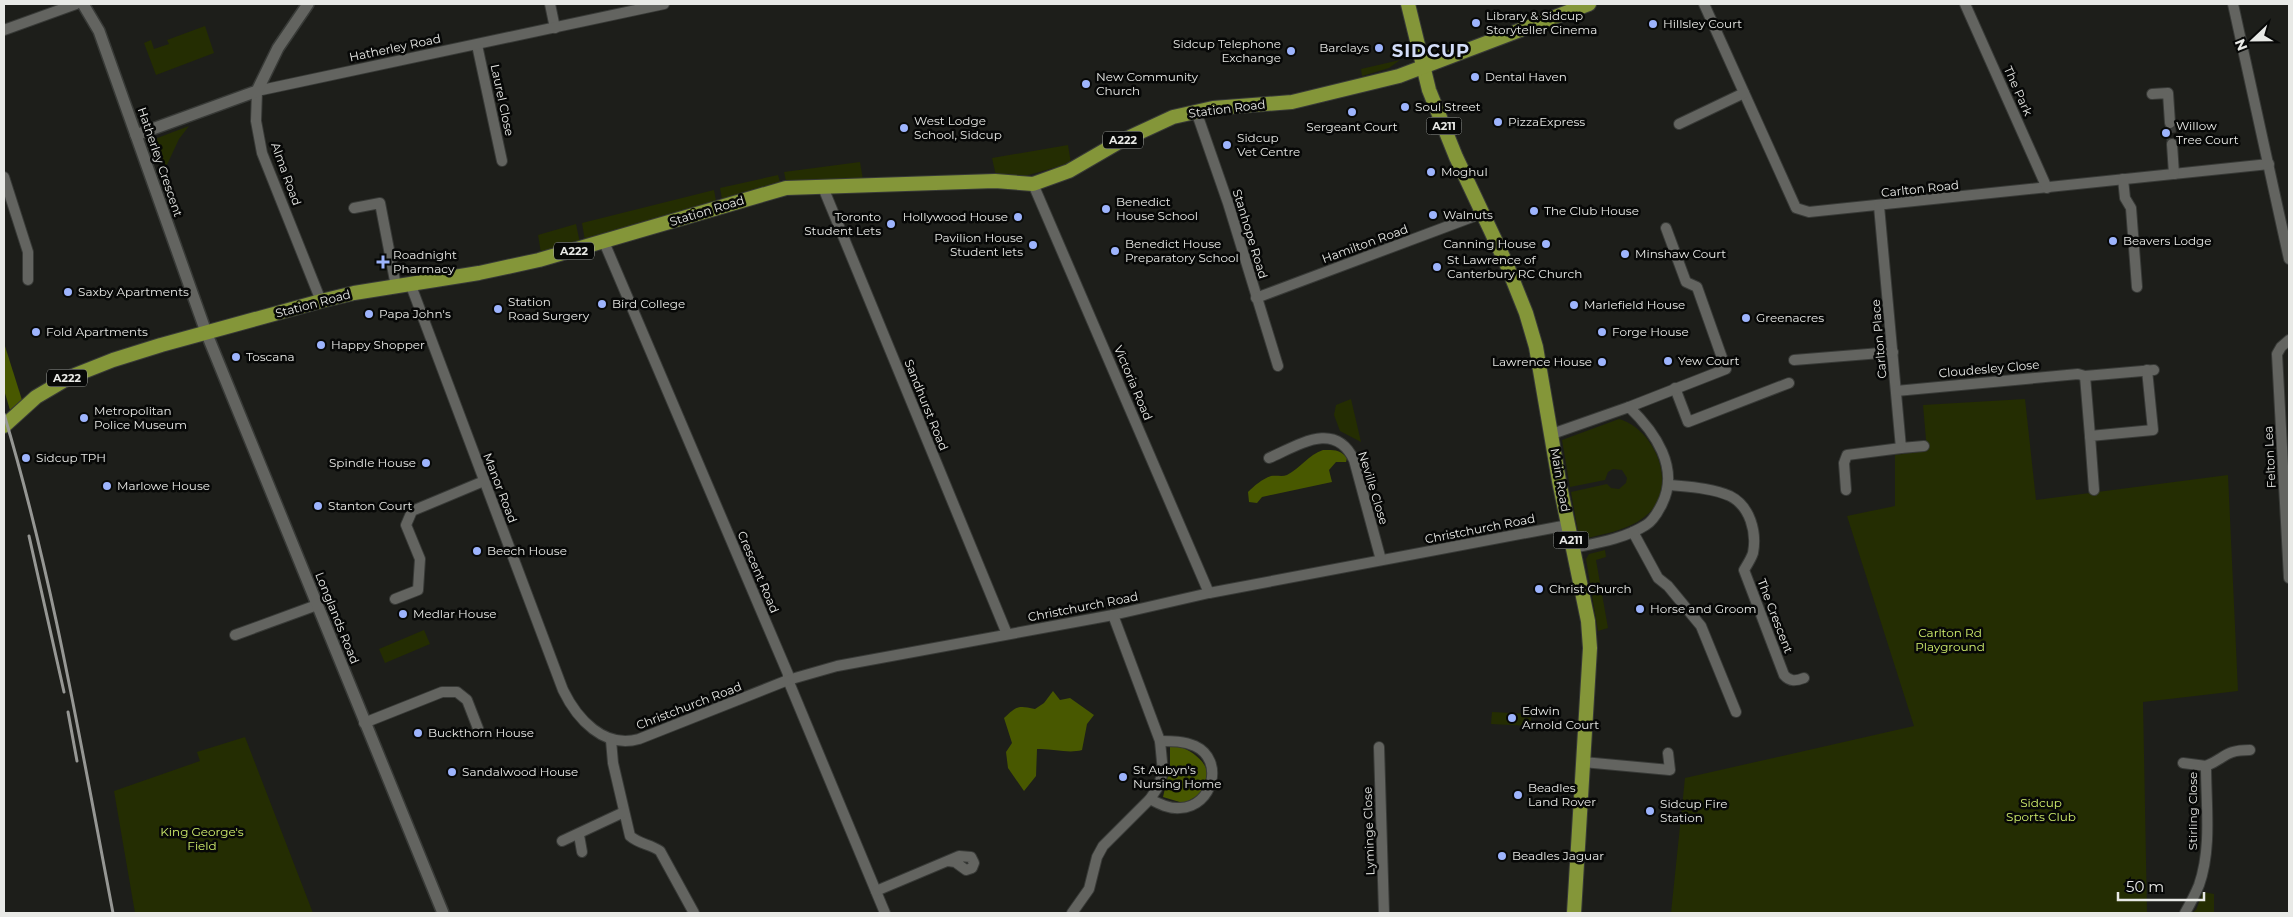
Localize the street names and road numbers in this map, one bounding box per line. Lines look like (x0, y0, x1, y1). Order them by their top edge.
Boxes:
street label: Hatherley Road (348, 30, 442, 65)
street label: Laurel Close (488, 63, 517, 137)
street label: The Park (2001, 64, 2036, 119)
street label: Station Road (1188, 96, 1266, 121)
street label: Hatherley Crescent (135, 105, 186, 219)
road number: A211 (1426, 118, 1462, 134)
road number: A222 (1103, 132, 1143, 148)
street label: Alma Road (268, 140, 305, 207)
street label: Carlton Road (1880, 177, 1960, 200)
street label: Stanhope Road (1230, 187, 1271, 280)
street label: Station Road (668, 192, 746, 229)
street label: Hamilton Road (1320, 221, 1410, 266)
road number: A222 (554, 242, 594, 260)
street label: Station Road (274, 286, 352, 321)
street label: Carlton Place (1868, 299, 1889, 379)
street label: Victoria Road (1111, 343, 1156, 423)
street label: Sandhurst Road (901, 357, 952, 453)
street label: Cloudesley Close (1938, 357, 2040, 380)
road number: A222 (47, 369, 87, 386)
street label: Felton Lea (2260, 426, 2279, 489)
street label: Main Road (1548, 447, 1573, 513)
street label: Neville Close (1355, 449, 1392, 526)
street label: Manor Road (480, 451, 521, 525)
street label: Christchurch Road (1424, 510, 1536, 547)
street label: Crescent Road (734, 529, 782, 615)
road number: A211 (1554, 532, 1588, 548)
street label: Longlands Road (312, 570, 363, 666)
street label: The Crescent (1754, 576, 1797, 655)
street label: Christchurch Road (1027, 588, 1139, 625)
street label: Christchurch Road (634, 678, 744, 733)
street label: Stirling Close (2185, 772, 2200, 850)
street label: Lyminge Close (1359, 786, 1378, 876)

